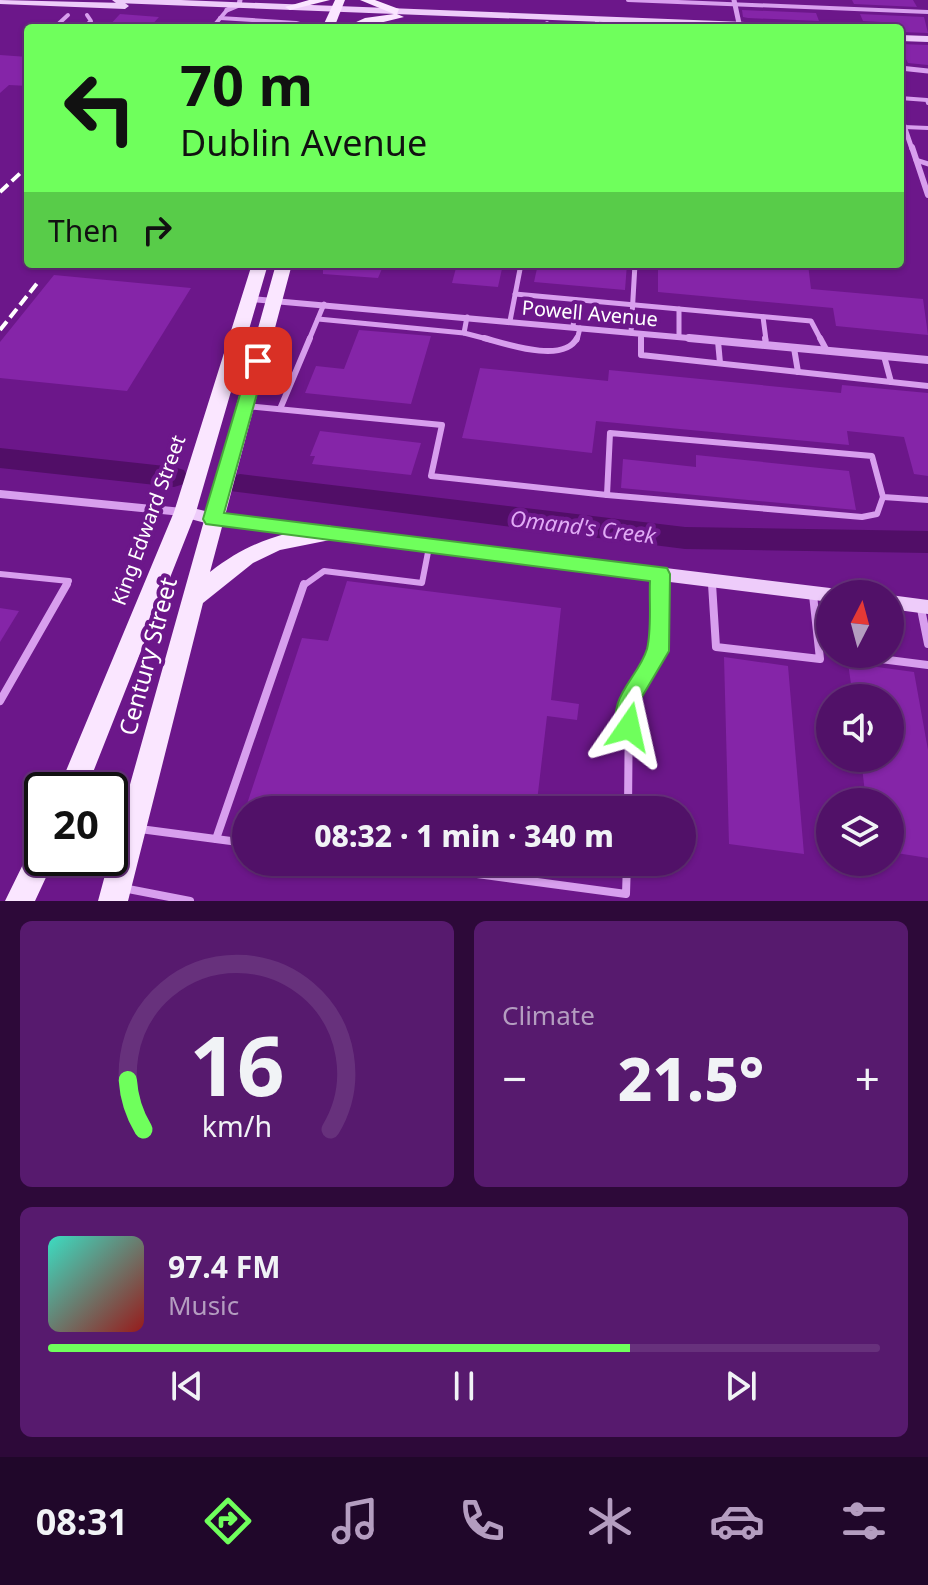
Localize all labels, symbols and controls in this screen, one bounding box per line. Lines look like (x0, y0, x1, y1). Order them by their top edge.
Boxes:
text: 70 m (180, 46, 313, 122)
icon: left (48, 56, 152, 160)
text: Dublin Avenue (180, 118, 427, 167)
icon: right (135, 208, 179, 252)
text: Then (48, 210, 119, 251)
street label: Powell Avenue (521, 294, 659, 332)
pin (224, 327, 292, 395)
icon: arrive (236, 339, 280, 383)
street label: King Edward Street (105, 431, 191, 609)
water label: Omand's Creek (508, 502, 659, 550)
street label: Century Street (110, 573, 184, 739)
north arrow (816, 580, 904, 668)
map controls (816, 580, 904, 876)
button: sound (816, 684, 904, 772)
position arrow (587, 685, 671, 769)
speed limit sign: 20 (24, 772, 128, 876)
button: layers (816, 788, 904, 876)
text: 08:32 · 1 min · 340 m (314, 815, 614, 856)
text: Climate (502, 997, 595, 1033)
text: 16 (189, 1007, 285, 1120)
text: 21.5° (618, 1037, 764, 1119)
text: − (502, 1048, 527, 1108)
text: + (855, 1048, 880, 1108)
text: km/h (202, 1106, 272, 1145)
text: 97.4 FM (168, 1246, 280, 1287)
text: Music (168, 1287, 239, 1323)
icon: previous (165, 1364, 209, 1408)
icon: pause (442, 1364, 486, 1408)
icon: next (719, 1364, 763, 1408)
icon: directions (200, 1493, 256, 1549)
icon: music (327, 1493, 383, 1549)
icon: phone (454, 1493, 510, 1549)
icon: climate (582, 1493, 638, 1549)
icon: car (709, 1493, 765, 1549)
icon: filters (836, 1493, 892, 1549)
text: 08:31 (36, 1497, 128, 1546)

